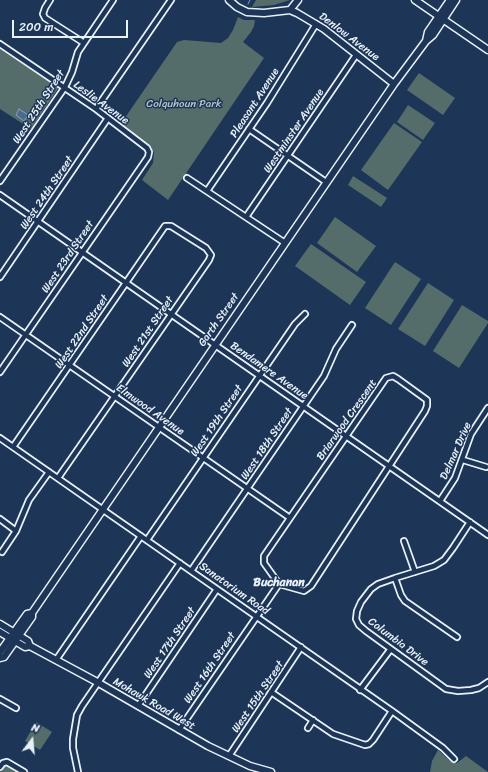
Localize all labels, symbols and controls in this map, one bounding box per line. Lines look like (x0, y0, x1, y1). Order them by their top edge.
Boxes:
street label: Denlow Avenue (316, 10, 382, 64)
scale bar (14, 12, 130, 38)
text: 200 m (19, 16, 53, 38)
street label: Pleasant Avenue (228, 66, 282, 140)
street label: West 25th Street (10, 68, 68, 146)
street label: Leslie Avenue (71, 78, 131, 128)
street label: Westminster Avenue (261, 86, 327, 176)
park label: Colquhoun Park (146, 97, 222, 111)
street label: West 24th Street (18, 154, 76, 232)
street label: West 23rd Street (39, 218, 97, 296)
street label: Garth Street (196, 291, 242, 349)
street label: West 22nd Street (52, 293, 112, 371)
street label: West 21st Street (119, 294, 177, 370)
street label: Bendamere Avenue (228, 339, 310, 403)
street label: Briarwood Crescent (314, 377, 380, 463)
street label: Elmwood Avenue (113, 382, 187, 438)
street label: West 19th Street (188, 383, 246, 459)
street label: West 18th Street (238, 406, 296, 482)
street label: Delmar Drive (437, 420, 475, 482)
street label: Sanatorium Road (196, 560, 272, 618)
district label: Buchanan (253, 576, 305, 590)
street label: West 17th Street (141, 605, 199, 681)
street label: Columbia Drive (365, 615, 431, 669)
street label: West 16th Street (181, 630, 239, 706)
street label: West 15th Street (229, 659, 287, 735)
street label: Mohawk Road West (111, 675, 197, 733)
text: N (29, 718, 42, 738)
north arrow (12, 720, 52, 760)

